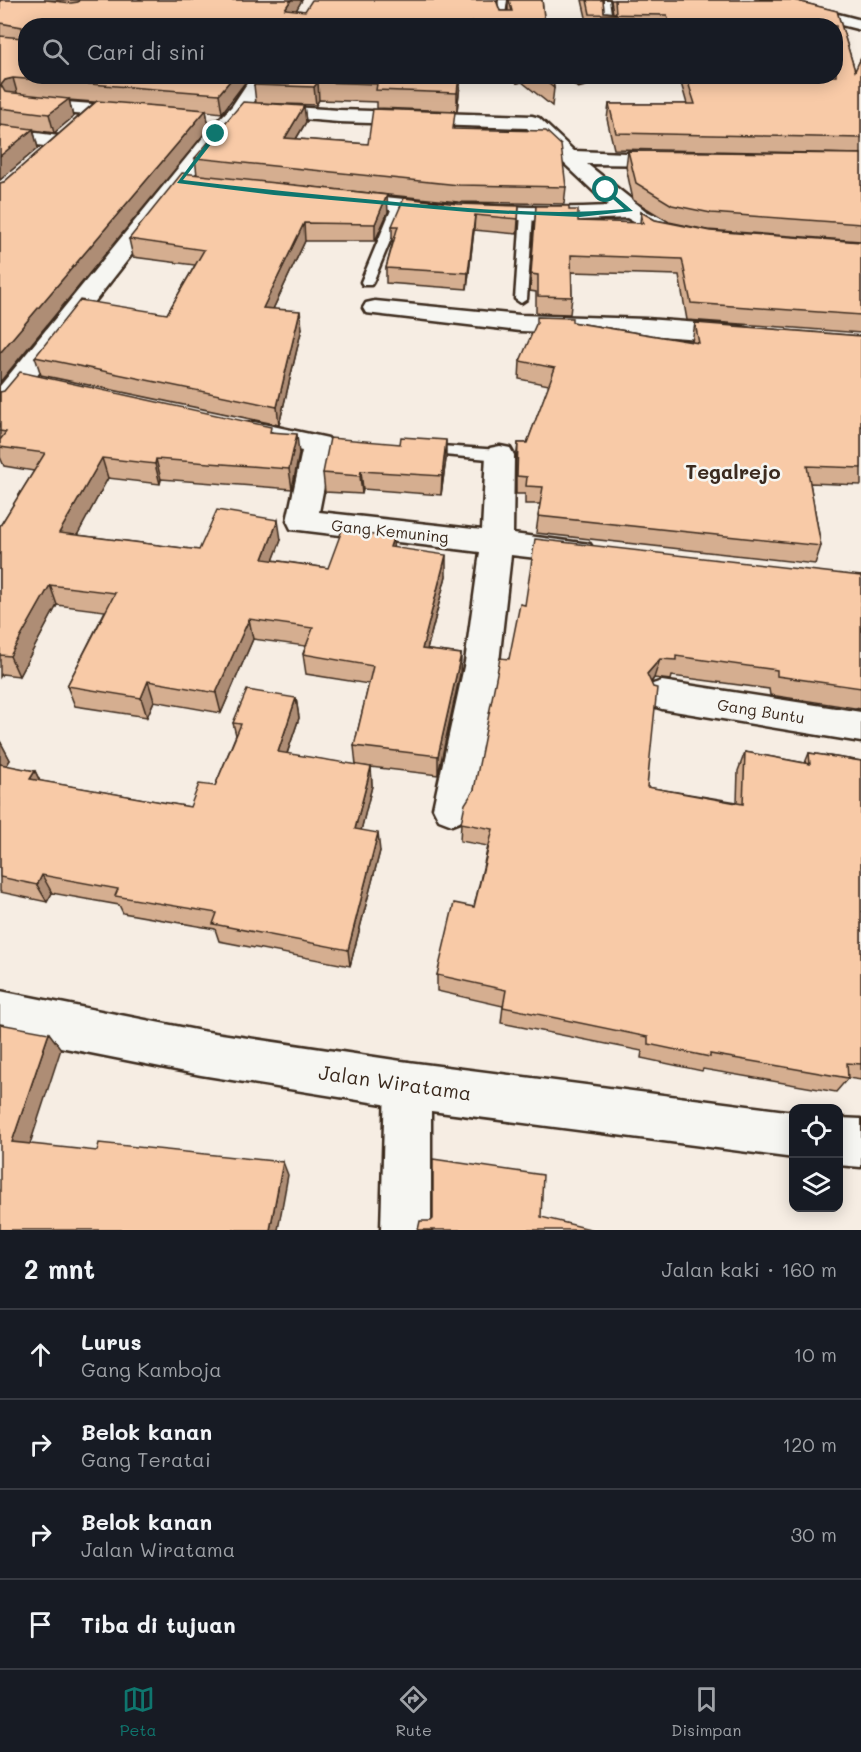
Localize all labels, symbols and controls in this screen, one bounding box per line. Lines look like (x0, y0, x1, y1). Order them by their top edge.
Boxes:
search box (18, 18, 843, 84)
icon: search (39, 35, 72, 68)
text: Cari di sini (87, 37, 205, 66)
route end (202, 120, 228, 146)
route start (592, 176, 618, 202)
district label: Tegalrejo (685, 458, 781, 484)
street label: Gang Kemuning (330, 514, 450, 547)
street label: Gang Buntu (716, 693, 806, 728)
street label: Jalan Wiratama (317, 1058, 473, 1106)
map controls (789, 1104, 843, 1212)
button: locate (789, 1104, 843, 1158)
button: layers (789, 1158, 843, 1212)
text: 2 mnt (24, 1252, 95, 1286)
text: Jalan kaki · 160 m (662, 1256, 837, 1282)
text: Lurus (81, 1327, 142, 1356)
icon: ahead (24, 1338, 57, 1371)
text: 10 m (793, 1341, 837, 1367)
text: Gang Kamboja (81, 1356, 222, 1382)
text: Belok kanan (81, 1417, 212, 1446)
icon: right (24, 1428, 57, 1461)
text: 120 m (782, 1431, 837, 1457)
text: Gang Teratai (81, 1446, 211, 1472)
text: Belok kanan (81, 1507, 212, 1536)
icon: right (24, 1518, 57, 1551)
text: 30 m (791, 1521, 837, 1547)
text: Jalan Wiratama (81, 1536, 235, 1562)
icon: arrive (24, 1608, 57, 1641)
text: Tiba di tujuan (81, 1610, 236, 1639)
tab: Peta (120, 1683, 156, 1740)
tab: Rute (396, 1683, 432, 1740)
tab: Disimpan (671, 1683, 741, 1740)

